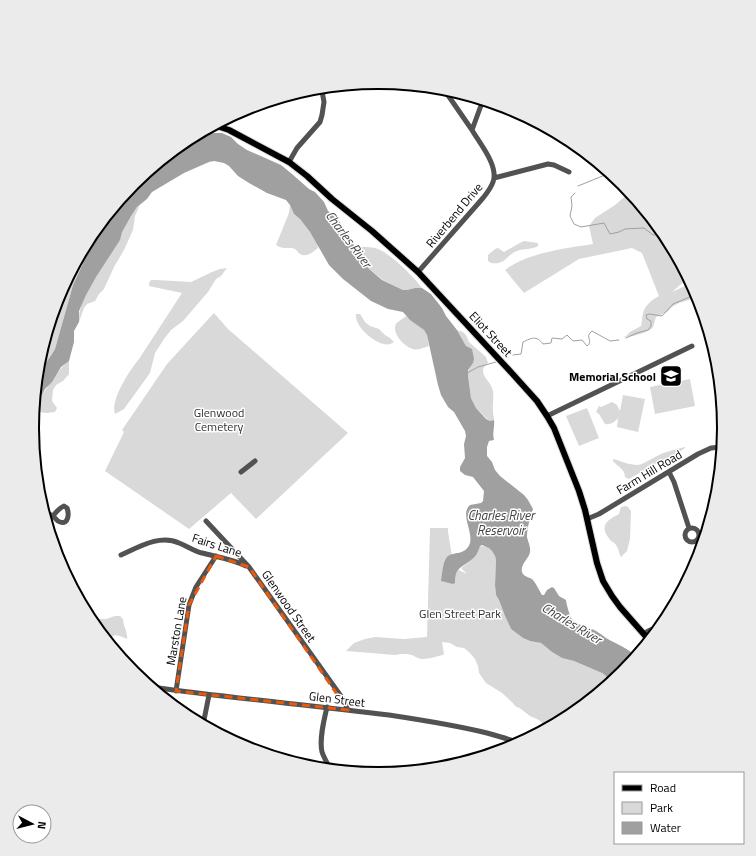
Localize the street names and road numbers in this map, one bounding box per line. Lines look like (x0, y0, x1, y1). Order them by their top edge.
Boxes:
street label: Riverbend Drive (421, 178, 487, 252)
street label: Eliot Street (465, 307, 518, 362)
street label: Farm Hill Road (613, 445, 685, 499)
street label: Fairs Lane (190, 528, 244, 562)
street label: Glenwood Street (257, 566, 321, 647)
street label: Marston Lane (161, 595, 191, 667)
street label: Glen Street (308, 686, 367, 712)

